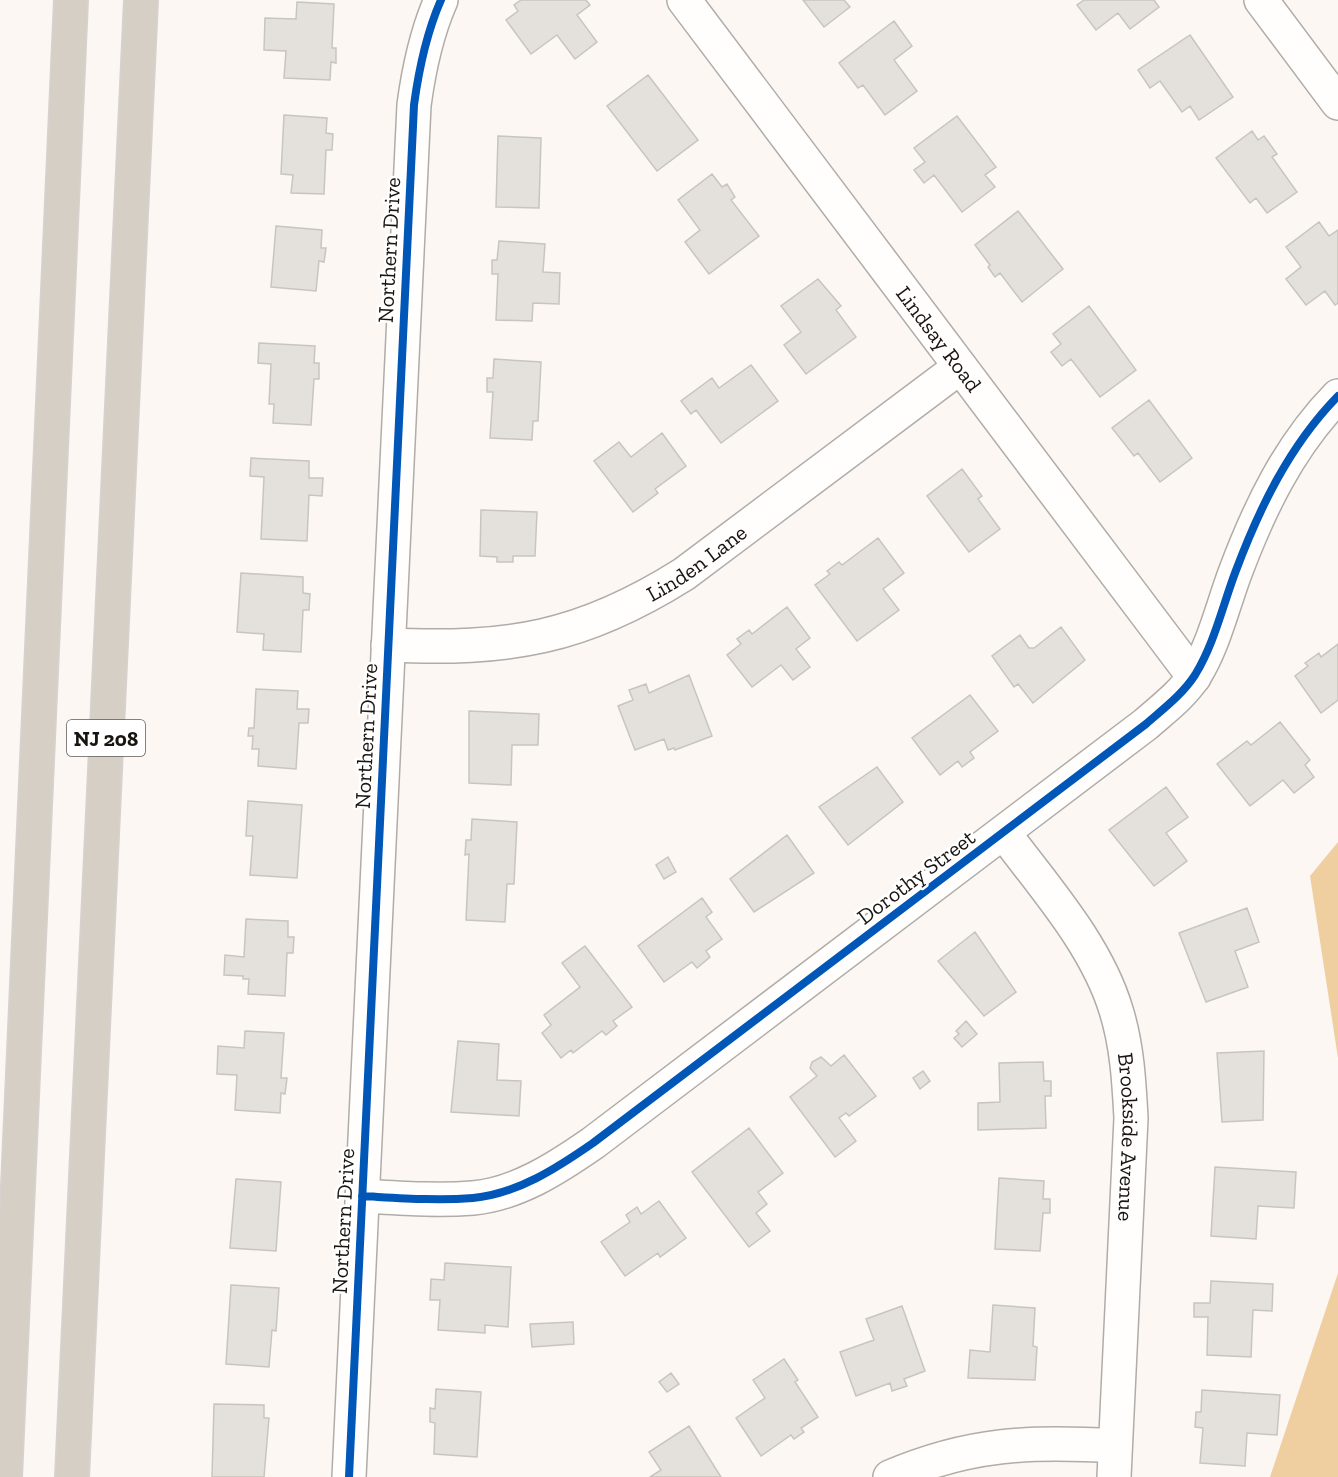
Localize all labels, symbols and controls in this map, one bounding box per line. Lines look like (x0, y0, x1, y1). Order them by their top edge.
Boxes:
street label: Northern Drive (372, 177, 406, 323)
street label: Lindsay Road (891, 280, 988, 397)
street label: Linden Lane (641, 518, 752, 607)
street label: Northern Drive (349, 663, 383, 809)
road number: NJ 208 (67, 720, 145, 756)
street label: Dorothy Street (852, 823, 981, 930)
street label: Brookside Avenue (1112, 1051, 1145, 1222)
street label: Northern Drive (326, 1148, 360, 1294)

